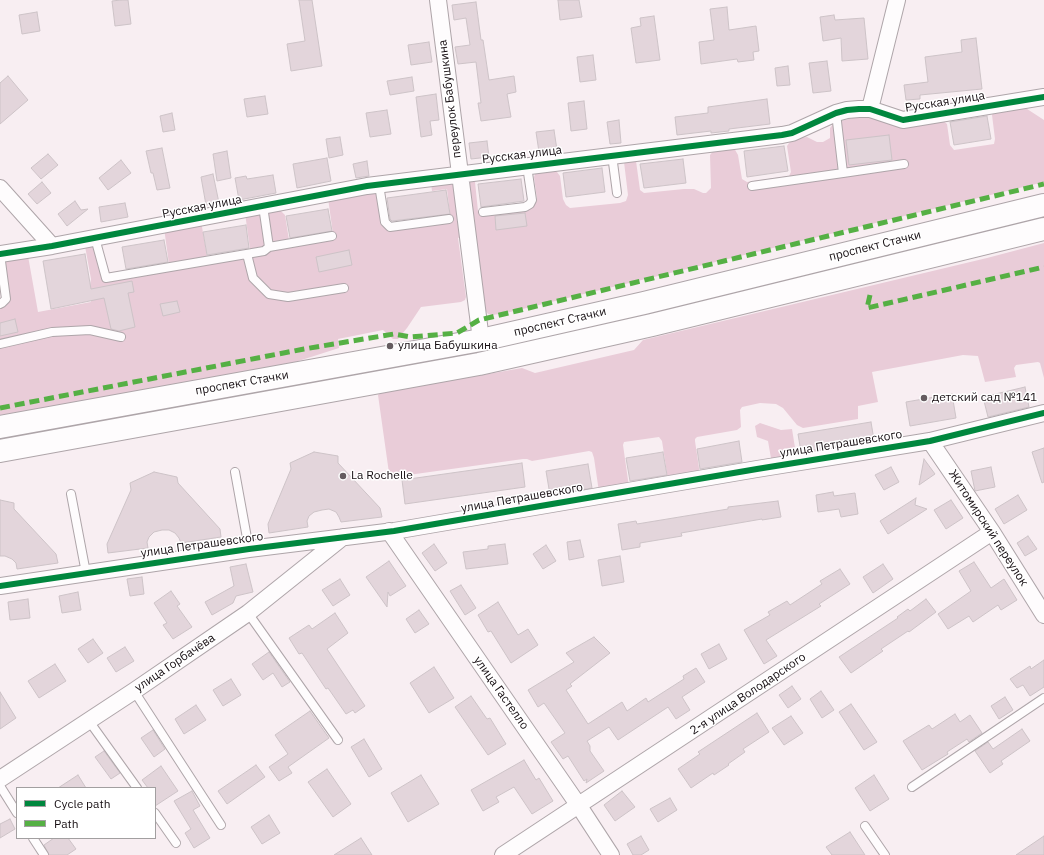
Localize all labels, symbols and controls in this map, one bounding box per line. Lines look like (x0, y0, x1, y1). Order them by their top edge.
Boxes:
street label: переулок Бабушкина (436, 39, 464, 159)
street label: Русская улица (904, 89, 986, 115)
street label: Русская улица (481, 143, 563, 167)
street label: Русская улица (161, 192, 243, 222)
street label: проспект Стачки (827, 228, 923, 264)
street label: проспект Стачки (512, 304, 608, 340)
place label: улица Бабушкина (398, 339, 498, 353)
marker: улица Бабушкина (385, 341, 395, 351)
street label: проспект Стачки (194, 368, 290, 398)
place label: детский сад №141 (932, 391, 1037, 405)
marker: детский сад №141 (919, 393, 929, 403)
street label: улица Петрашевского (779, 427, 903, 461)
street label: Житомирский переулок (945, 467, 1031, 589)
place label: La Rochelle (351, 469, 413, 483)
marker: La Rochelle (338, 471, 348, 481)
street label: улица Петрашевского (460, 480, 584, 516)
street label: улица Петрашевского (140, 529, 264, 561)
street label: улица Горбачёва (132, 631, 218, 695)
street label: 2-я улица Володарского (687, 650, 809, 738)
street label: улица Гастелло (470, 654, 532, 732)
legend (16, 787, 156, 839)
text: Cycle path (54, 796, 111, 811)
text: Path (54, 816, 79, 831)

